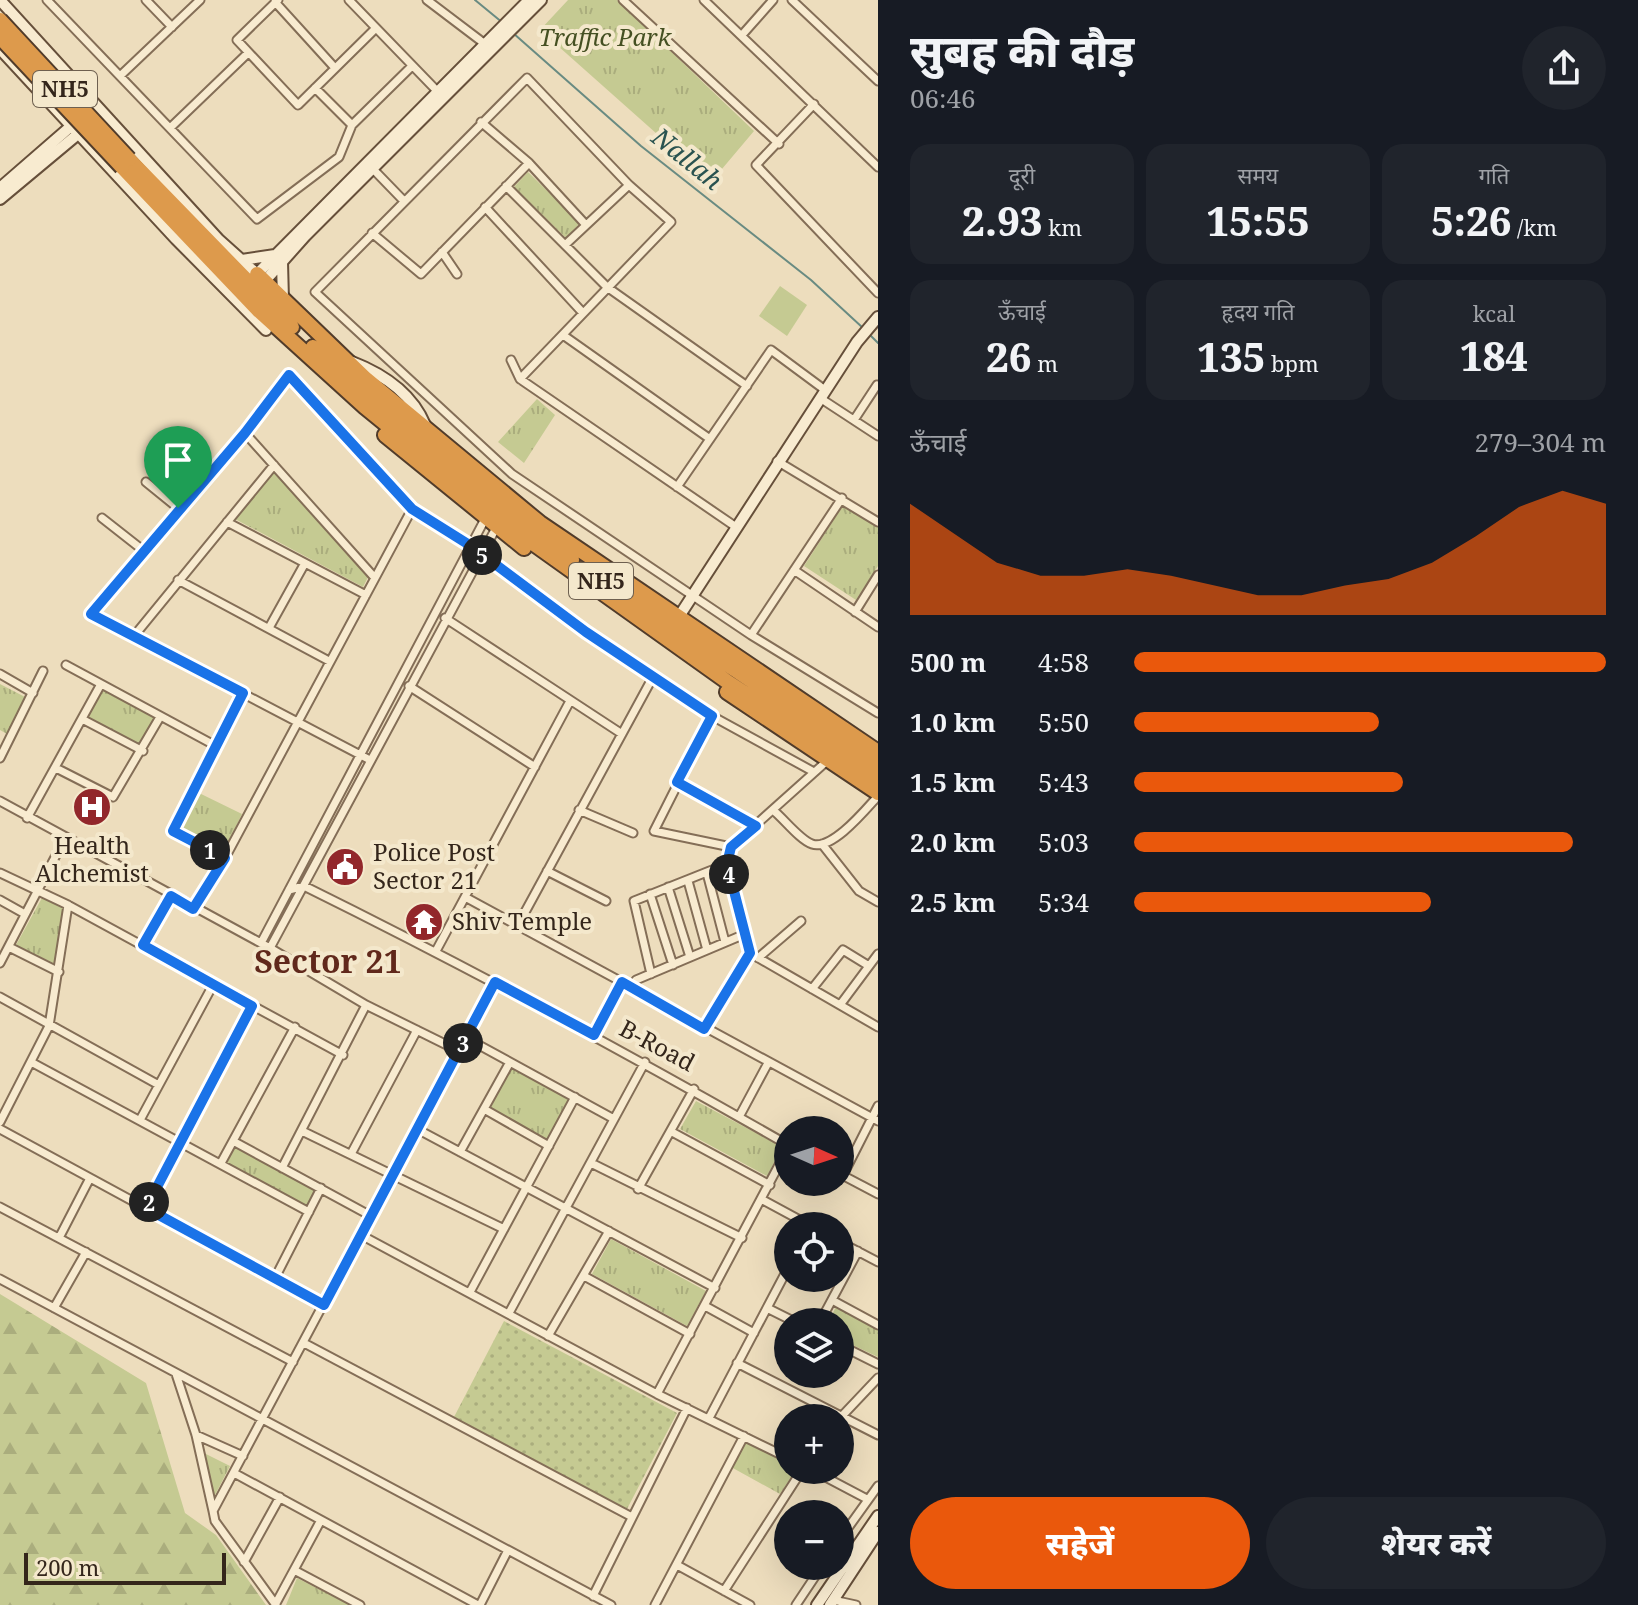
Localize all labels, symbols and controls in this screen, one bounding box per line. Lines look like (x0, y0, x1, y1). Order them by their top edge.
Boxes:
park label: Traffic Park (539, 20, 673, 53)
text: सुबह की दौड़ (910, 20, 1134, 80)
button: share (1522, 26, 1606, 110)
road number: NH5 (33, 71, 97, 107)
text: 06:46 (910, 80, 976, 116)
water label: Nallah (644, 118, 731, 198)
text: दूरी (1009, 160, 1035, 190)
text: समय (1238, 160, 1278, 190)
text: गति (1479, 160, 1509, 190)
text: 2.93 (962, 193, 1043, 248)
text: 15:55 (1206, 193, 1310, 248)
text: 5:26 (1431, 193, 1511, 248)
text: km (1043, 212, 1082, 242)
text: /km (1511, 212, 1557, 242)
text: ऊँचाई (998, 296, 1046, 326)
text: हृदय गति (1222, 296, 1294, 326)
text: kcal (1473, 298, 1515, 328)
text: 184 (1460, 328, 1528, 383)
text: 26 (986, 329, 1031, 384)
text: 135 (1197, 329, 1265, 384)
text: m (1031, 348, 1058, 378)
text: bpm (1265, 348, 1319, 378)
text: ऊँचाई (910, 424, 966, 460)
text: 279–304 m (1474, 424, 1606, 460)
pin (144, 426, 212, 508)
icon: arrive (156, 438, 200, 482)
pin: 5 (462, 535, 502, 575)
text: 5 (476, 540, 488, 570)
road number: NH5 (569, 563, 633, 599)
text: 500 m (910, 644, 986, 680)
text: 4:58 (1038, 644, 1089, 680)
text: 1.0 km (910, 704, 996, 740)
text: 5:50 (1038, 704, 1089, 740)
text: 1.5 km (910, 764, 996, 800)
text: 5:43 (1038, 764, 1089, 800)
hospital icon: Health Alchemist (71, 786, 113, 828)
text: 2.0 km (910, 824, 996, 860)
text: 5:03 (1038, 824, 1089, 860)
place label: Health Alchemist (35, 828, 149, 889)
pin: 1 (190, 830, 230, 870)
text: 1 (204, 835, 216, 865)
place label: Police Post Sector 21 (373, 835, 495, 896)
public building icon: Police Post Sector 21 (324, 846, 366, 888)
pin: 4 (709, 854, 749, 894)
text: 4 (723, 859, 735, 889)
text: 2.5 km (910, 884, 996, 920)
text: 5:34 (1038, 884, 1089, 920)
temple icon: Shiv Temple (403, 901, 445, 943)
place label: Shiv Temple (452, 904, 592, 937)
district label: Sector 21 (254, 939, 402, 982)
street label: B-Road (614, 1011, 701, 1078)
pin: 3 (443, 1023, 483, 1063)
text: 3 (457, 1028, 469, 1058)
north arrow (774, 1116, 854, 1196)
map controls (774, 1116, 854, 1580)
pin: 2 (129, 1182, 169, 1222)
text: 2 (143, 1187, 155, 1217)
button: locate (774, 1212, 854, 1292)
button: layers (774, 1308, 854, 1388)
button: + (774, 1404, 854, 1484)
button: सहेजें (910, 1497, 1250, 1589)
button: शेयर करें (1266, 1497, 1606, 1589)
button: − (774, 1500, 854, 1580)
scale bar (24, 1549, 226, 1585)
text: 200 m (36, 1552, 99, 1582)

